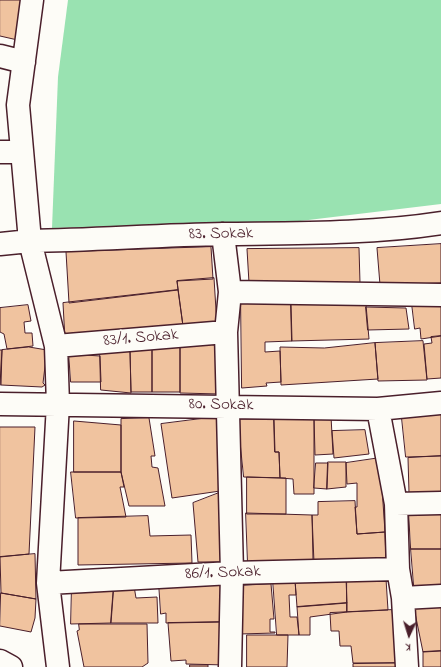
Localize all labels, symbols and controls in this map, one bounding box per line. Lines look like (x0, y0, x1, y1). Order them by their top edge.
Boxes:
street label: 83. Sokak (189, 224, 253, 246)
street label: 83/1. Sokak (103, 326, 179, 352)
street label: 80. Sokak (188, 395, 254, 417)
street label: 86/1. Sokak (185, 562, 261, 586)
north arrow (389, 615, 429, 655)
text: K (405, 639, 411, 655)

